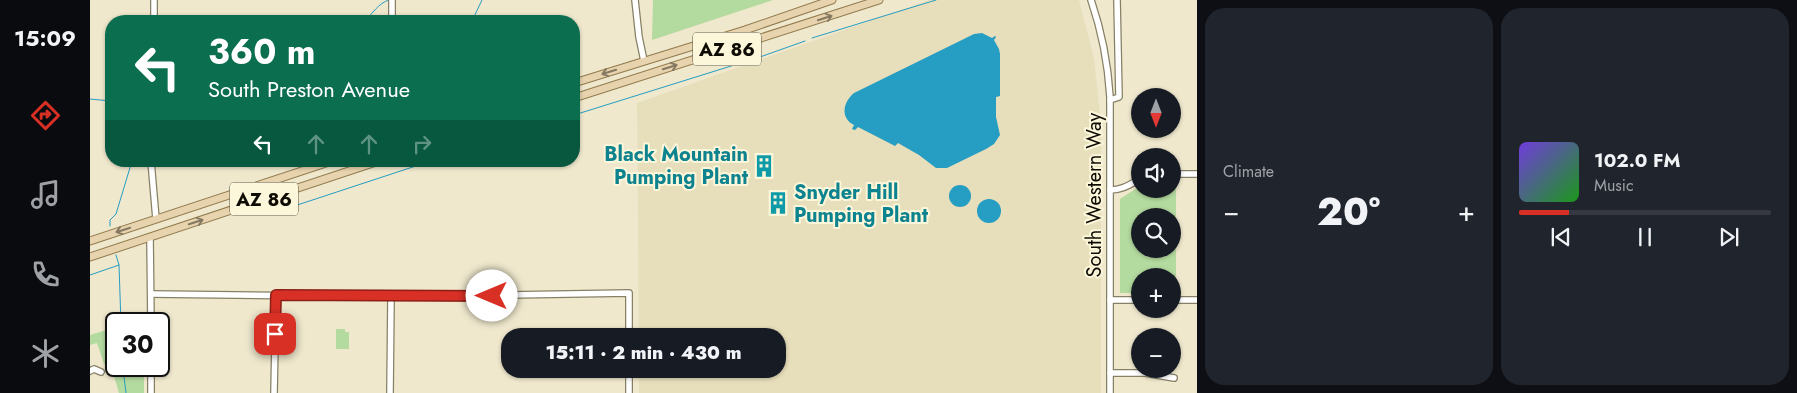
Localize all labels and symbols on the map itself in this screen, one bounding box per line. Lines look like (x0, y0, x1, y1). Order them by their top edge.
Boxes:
one-way arrow (817, 13, 832, 22)
road number: AZ 86 (693, 33, 761, 66)
one-way arrow (662, 61, 678, 71)
one-way arrow (601, 67, 617, 77)
north arrow (1131, 88, 1181, 138)
street label: South Western Way (1080, 112, 1109, 277)
place label: Black Mountain Pumping Plant (604, 140, 749, 192)
building icon: Black Mountain Pumping Plant (751, 153, 777, 179)
place label: Snyder Hill Pumping Plant (794, 178, 929, 230)
road number: AZ 86 (230, 182, 298, 215)
building icon: Snyder Hill Pumping Plant (765, 190, 791, 216)
one-way arrow (188, 217, 204, 226)
one-way arrow (116, 226, 131, 235)
position arrow (465, 269, 517, 321)
speed limit sign: 30 (105, 312, 170, 377)
pin (254, 313, 296, 355)

